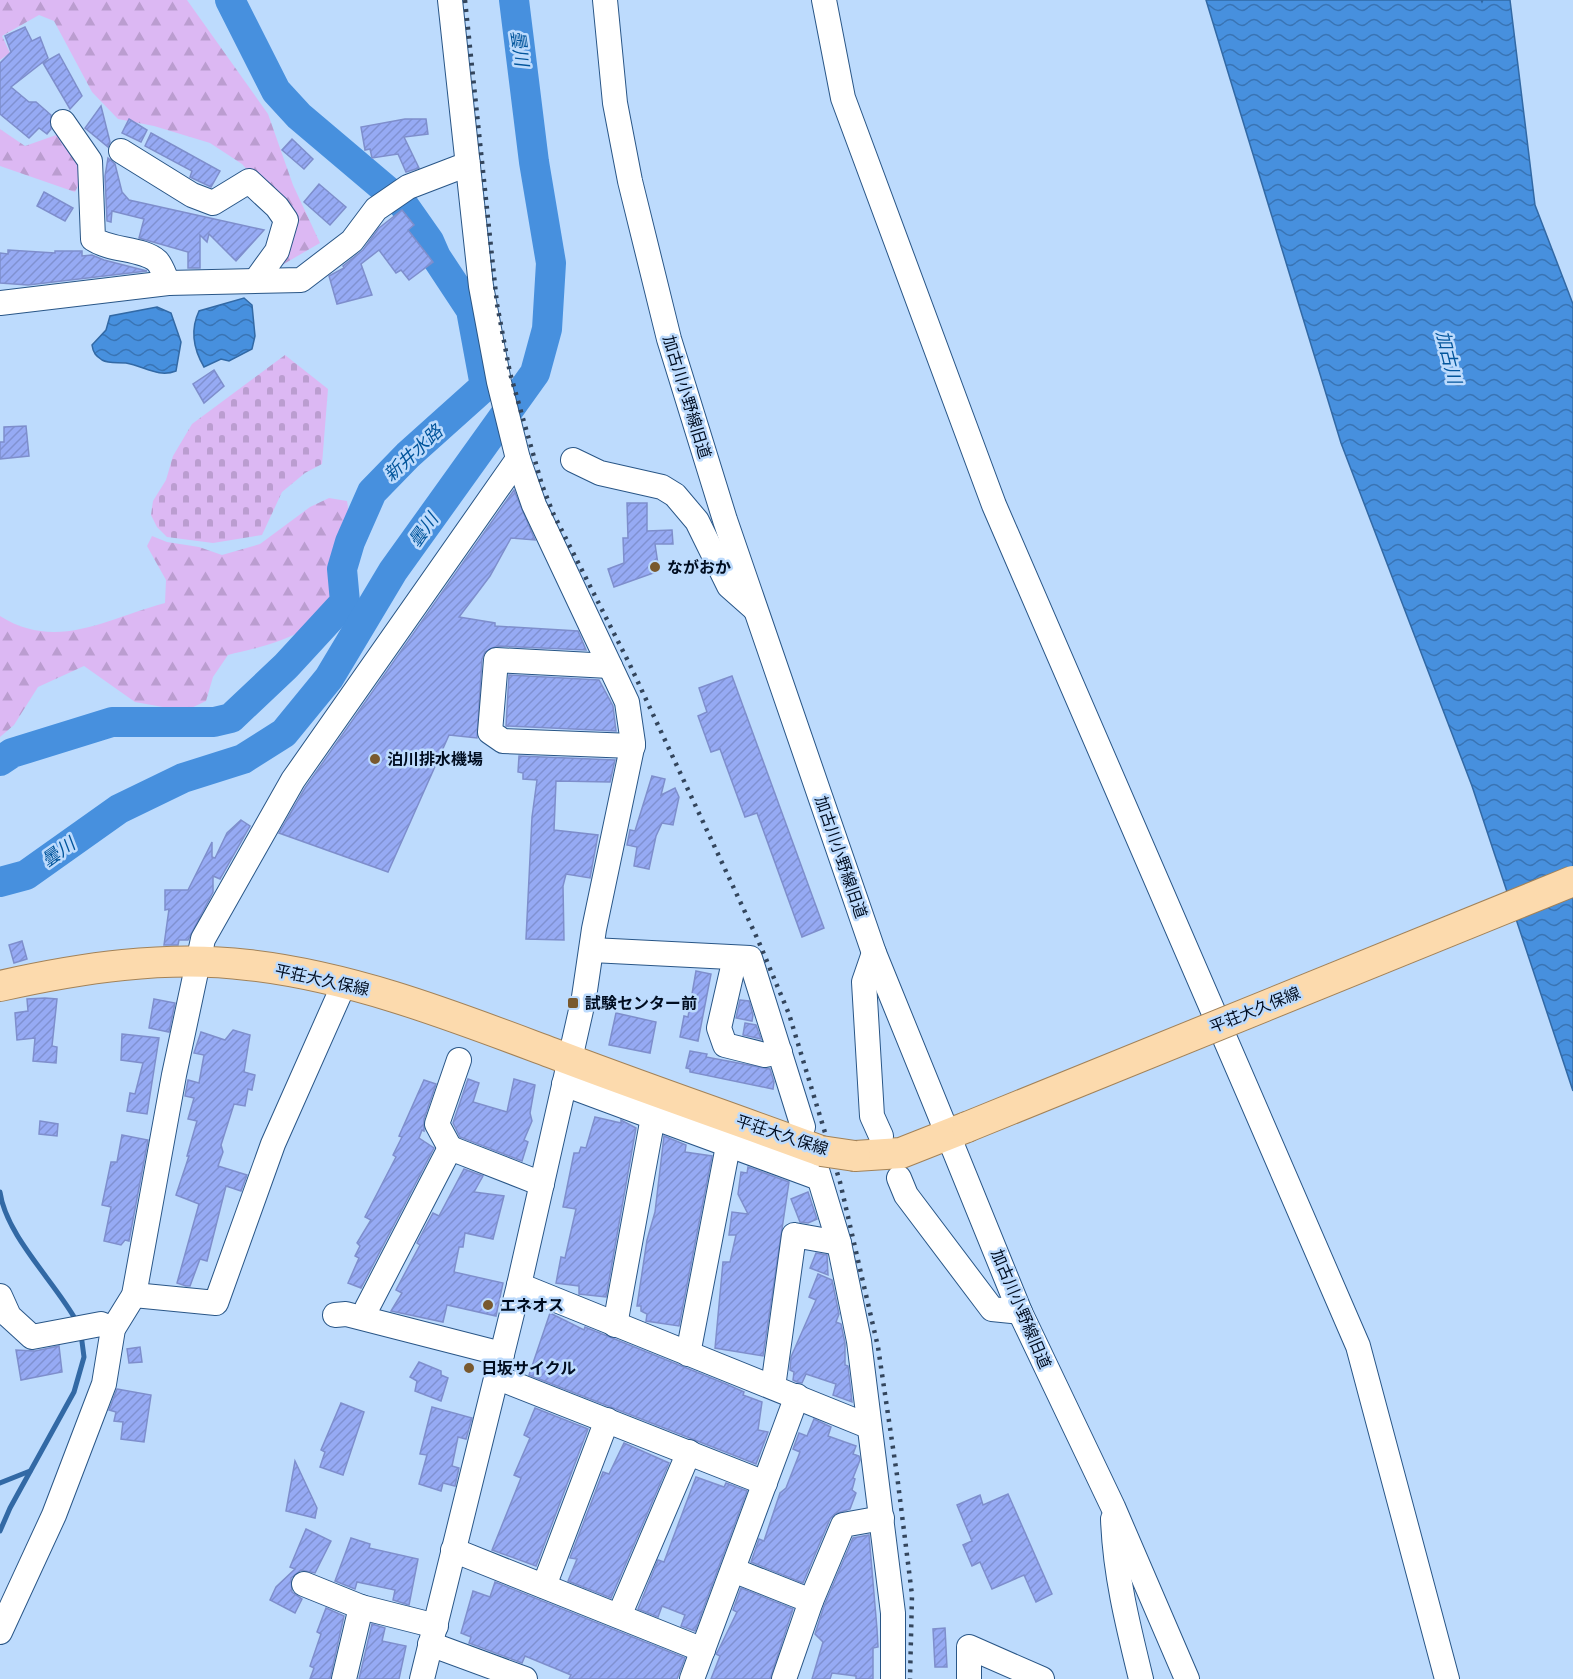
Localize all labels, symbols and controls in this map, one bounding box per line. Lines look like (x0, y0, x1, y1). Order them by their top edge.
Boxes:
water label: 曇川 (507, 29, 533, 69)
water label: 加古川 (1432, 328, 1466, 388)
street label: 加古川小野線旧道 (659, 333, 715, 461)
water label: 新井水路 (380, 419, 448, 485)
water label: 曇川 (404, 508, 443, 551)
place label: ながおか (667, 558, 731, 577)
marker: ながおか (648, 560, 662, 574)
place label: 泊川排水機場 (387, 750, 483, 769)
marker: 泊川排水機場 (368, 752, 382, 766)
street label: 加古川小野線旧道 (811, 793, 871, 921)
water label: 曇川 (37, 832, 80, 871)
street label: 平荘大久保線 (273, 961, 371, 999)
street label: 平荘大久保線 (1207, 983, 1303, 1037)
place label: 試験センター前 (585, 994, 697, 1013)
marker: 試験センター前 (566, 996, 580, 1010)
street label: 平荘大久保線 (733, 1111, 831, 1159)
street label: 加古川小野線旧道 (987, 1246, 1055, 1372)
place label: エネオス (500, 1296, 564, 1315)
marker: エネオス (481, 1298, 495, 1312)
place label: 日坂サイクル (481, 1359, 576, 1378)
marker: 日坂サイクル (462, 1361, 476, 1375)

